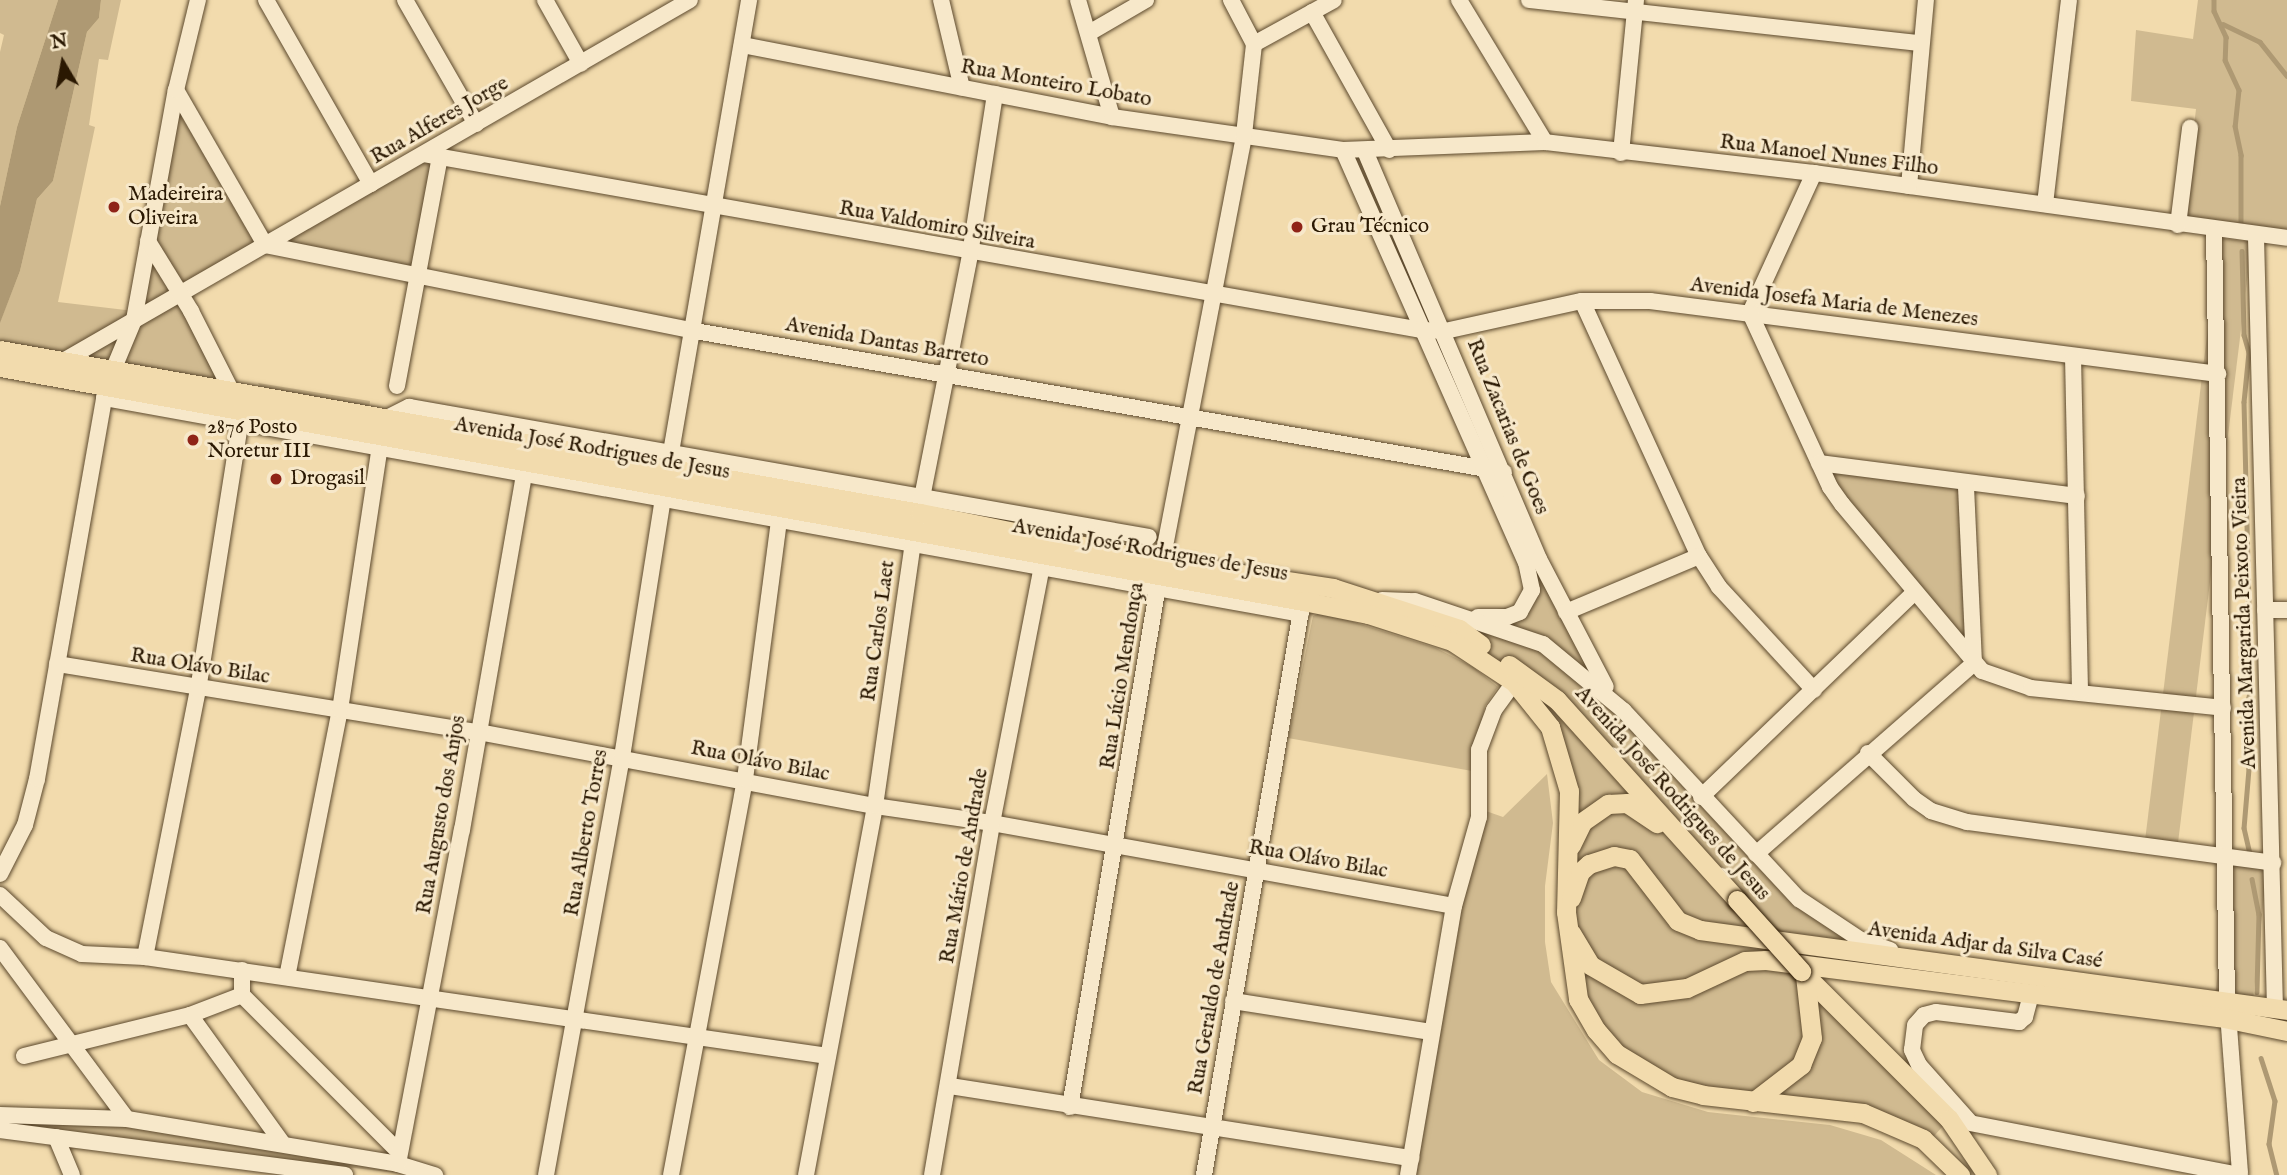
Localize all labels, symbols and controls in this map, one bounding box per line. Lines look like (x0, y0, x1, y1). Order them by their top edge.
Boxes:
north arrow (28, 28, 98, 98)
text: N (49, 29, 70, 56)
street label: Rua Monteiro Lobato (958, 55, 1154, 113)
street label: Rua Alferes Jorge (367, 71, 513, 171)
street label: Rua Manoel Nunes Filho (1718, 130, 1940, 182)
place label: Madeireira Oliveira (128, 182, 223, 232)
street label: Rua Valdomiro Silveira (837, 196, 1037, 256)
marker: Madeireira Oliveira (106, 199, 122, 215)
place label: Grau Técnico (1311, 214, 1429, 240)
marker: Grau Técnico (1289, 219, 1305, 235)
street label: Avenida Josefa Maria de Menezes (1689, 273, 1979, 333)
street label: Avenida Dantas Barreto (783, 313, 991, 373)
street label: Rua Zacarias de Goes (1460, 336, 1554, 518)
street label: Avenida José Rodrigues de Jesus (452, 412, 732, 486)
place label: 2876 Posto Noretur III (207, 415, 311, 465)
marker: 2876 Posto Noretur III (185, 432, 201, 448)
place label: Drogasil (290, 466, 365, 492)
marker: Drogasil (268, 471, 284, 487)
street label: Avenida Margarida Peixoto Vieira (2227, 477, 2263, 769)
street label: Avenida José Rodrigues de Jesus (1010, 514, 1290, 588)
street label: Rua Carlos Laet (857, 559, 901, 703)
street label: Rua Lúcio Mendonça (1096, 581, 1150, 771)
street label: Rua Olávo Bilac (128, 644, 272, 690)
street label: Avenida José Rodrigues de Jesus (1569, 682, 1775, 906)
street label: Rua Augusto dos Anjos (412, 714, 472, 916)
street label: Rua Olávo Bilac (688, 736, 832, 788)
street label: Rua Alberto Torres (560, 748, 614, 918)
street label: Rua Mário de Andrade (935, 766, 995, 966)
street label: Rua Olávo Bilac (1246, 835, 1390, 885)
street label: Rua Geraldo de Andrade (1184, 879, 1246, 1097)
street label: Avenida Adjar da Silva Casé (1866, 917, 2104, 975)

